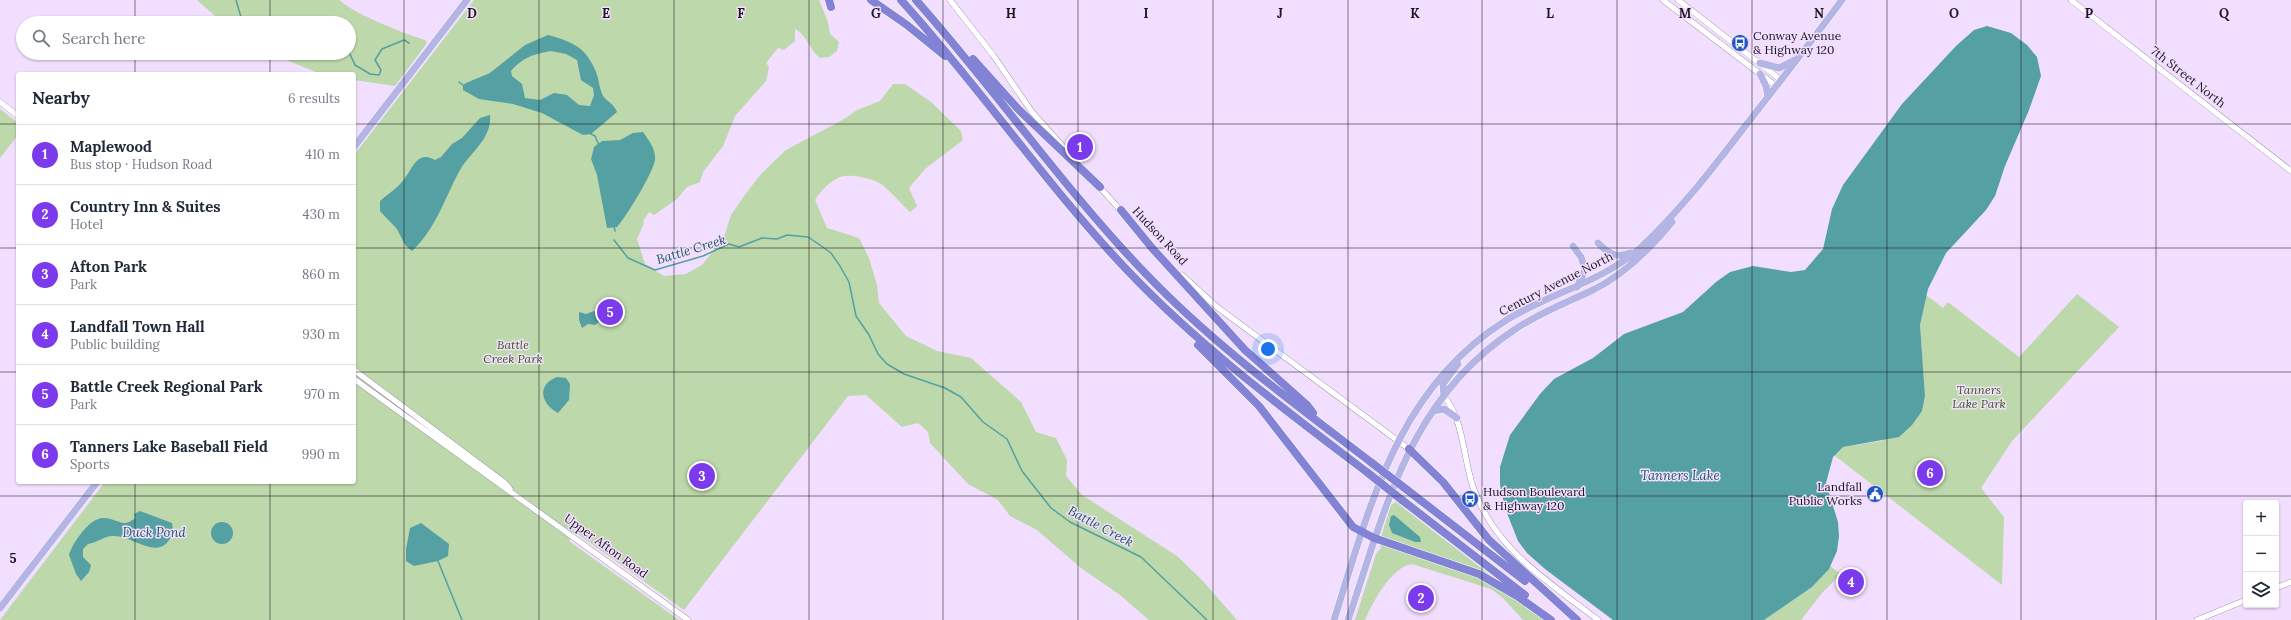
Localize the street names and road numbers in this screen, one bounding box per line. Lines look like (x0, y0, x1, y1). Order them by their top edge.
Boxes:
street label: 7th Street North (2148, 43, 2229, 110)
street label: Hudson Road (1130, 203, 1191, 268)
street label: Century Avenue North (1496, 248, 1615, 319)
street label: Upper Afton Road (561, 510, 651, 581)

